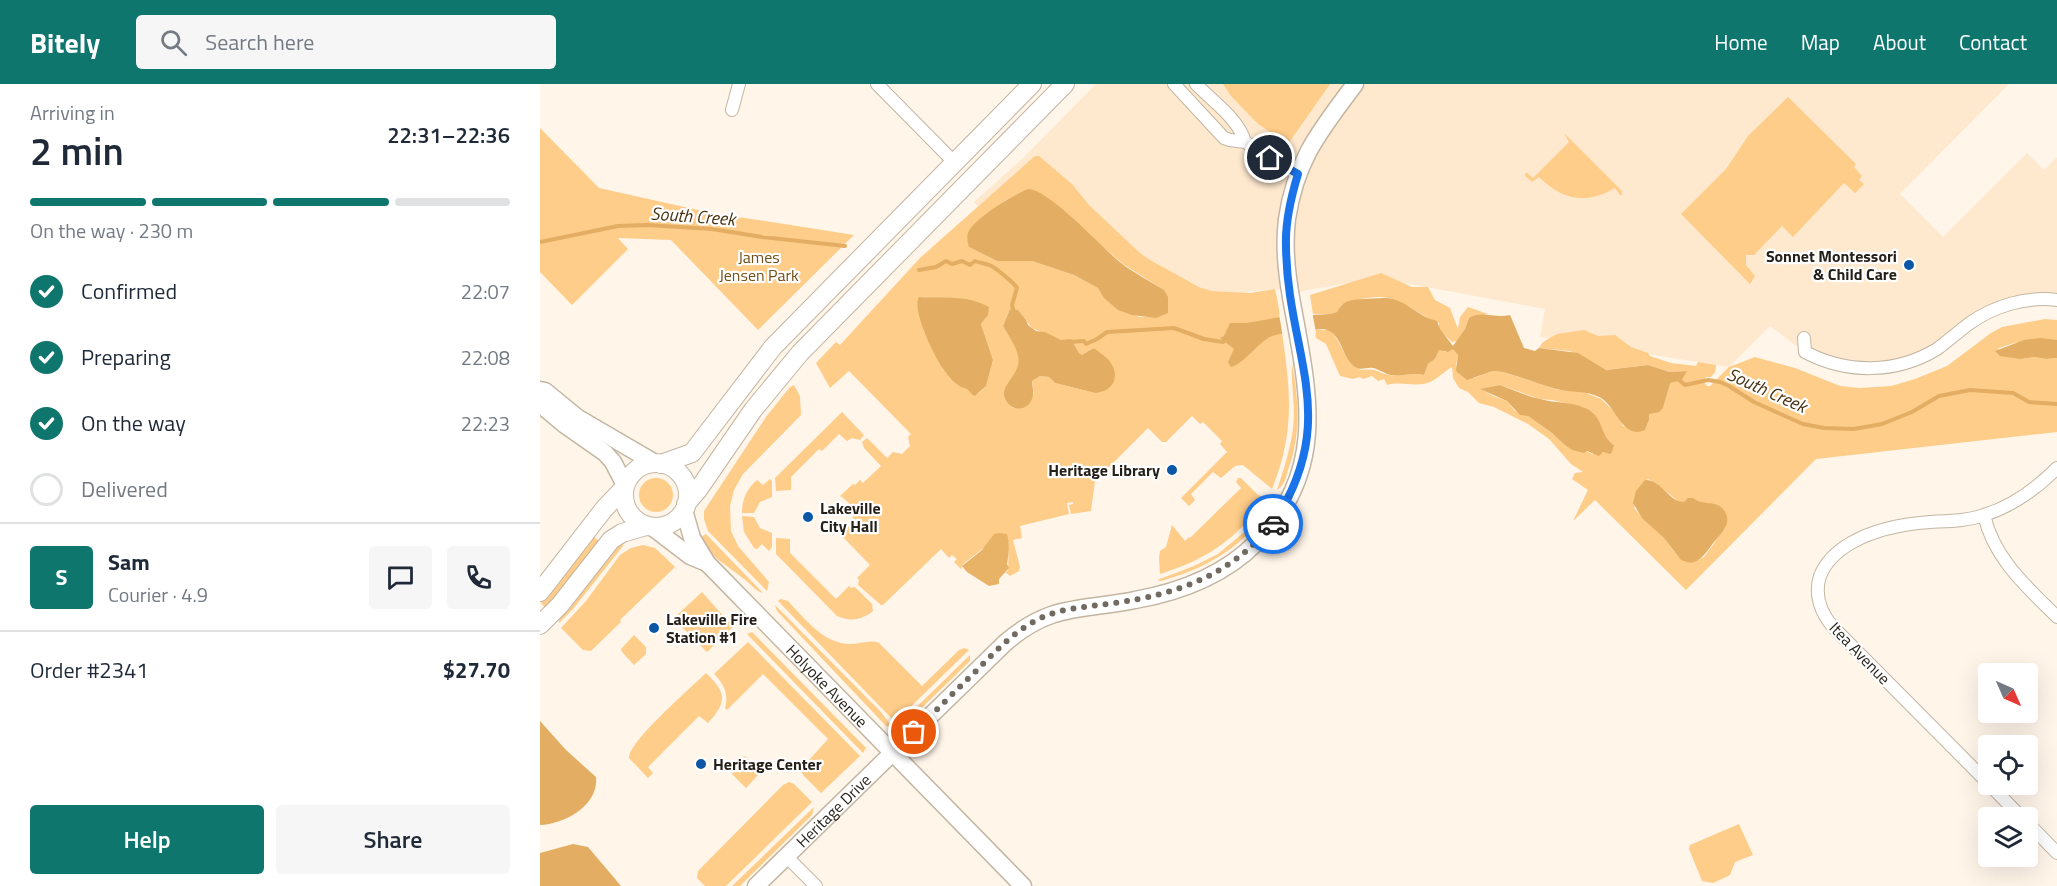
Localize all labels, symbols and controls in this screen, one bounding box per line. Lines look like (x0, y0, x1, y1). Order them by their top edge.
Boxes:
search box (136, 15, 556, 69)
text: Bitely (30, 21, 100, 64)
text: Search here (205, 25, 314, 59)
icon: search (157, 26, 190, 59)
text: Home (1714, 26, 1768, 58)
text: Map (1801, 26, 1840, 58)
text: About (1873, 26, 1926, 58)
text: Contact (1959, 26, 2027, 58)
text: Arriving in (30, 97, 115, 128)
text: 22:31–22:36 (387, 118, 510, 152)
text: 2 min (30, 121, 124, 180)
pin (1244, 132, 1295, 183)
icon: home (1253, 141, 1286, 174)
water label: South Creek (650, 200, 738, 233)
text: On the way · 230 m (30, 215, 193, 246)
place label: Sonnet Montessori & Child Care (1766, 244, 1897, 286)
park label: James Jensen Park (719, 245, 799, 287)
marker: Sonnet Montessori & Child Care (1902, 258, 1916, 272)
text: Confirmed (81, 274, 177, 308)
icon: check (30, 275, 63, 308)
text: 22:07 (461, 276, 510, 307)
text: Preparing (81, 340, 171, 374)
icon: check (30, 341, 63, 374)
text: 22:08 (461, 342, 510, 373)
water label: South Creek (1723, 360, 1813, 420)
text: On the way (81, 406, 186, 440)
icon: check (30, 407, 63, 440)
text: 22:23 (461, 408, 510, 439)
place label: Heritage Library (1048, 458, 1160, 482)
marker: Heritage Library (1165, 463, 1179, 477)
text: Delivered (81, 472, 168, 506)
courier (1243, 494, 1303, 554)
place label: Lakeville City Hall (820, 496, 881, 538)
icon: car (1257, 508, 1290, 541)
marker: Lakeville City Hall (801, 510, 815, 524)
text: Sam (108, 545, 150, 579)
button: chat (369, 546, 432, 609)
button: phone (447, 546, 510, 609)
text: S (56, 560, 67, 594)
text: Courier · 4.9 (108, 579, 208, 610)
place label: Lakeville Fire Station #1 (666, 607, 757, 649)
street label: Itea Avenue (1824, 616, 1896, 690)
marker: Lakeville Fire Station #1 (647, 621, 661, 635)
street label: Holyoke Avenue (781, 639, 873, 733)
text: Order #2341 (30, 653, 149, 687)
text: $27.70 (443, 653, 510, 687)
north arrow (1978, 663, 2038, 723)
map controls (1978, 663, 2038, 867)
pin (888, 706, 939, 757)
icon: bag (897, 715, 930, 748)
button: locate (1978, 735, 2038, 795)
place label: Heritage Center (713, 752, 822, 776)
marker: Heritage Center (694, 757, 708, 771)
street label: Heritage Drive (790, 768, 876, 853)
button: Help (30, 805, 264, 874)
button: Share (276, 805, 510, 874)
button: layers (1978, 807, 2038, 867)

